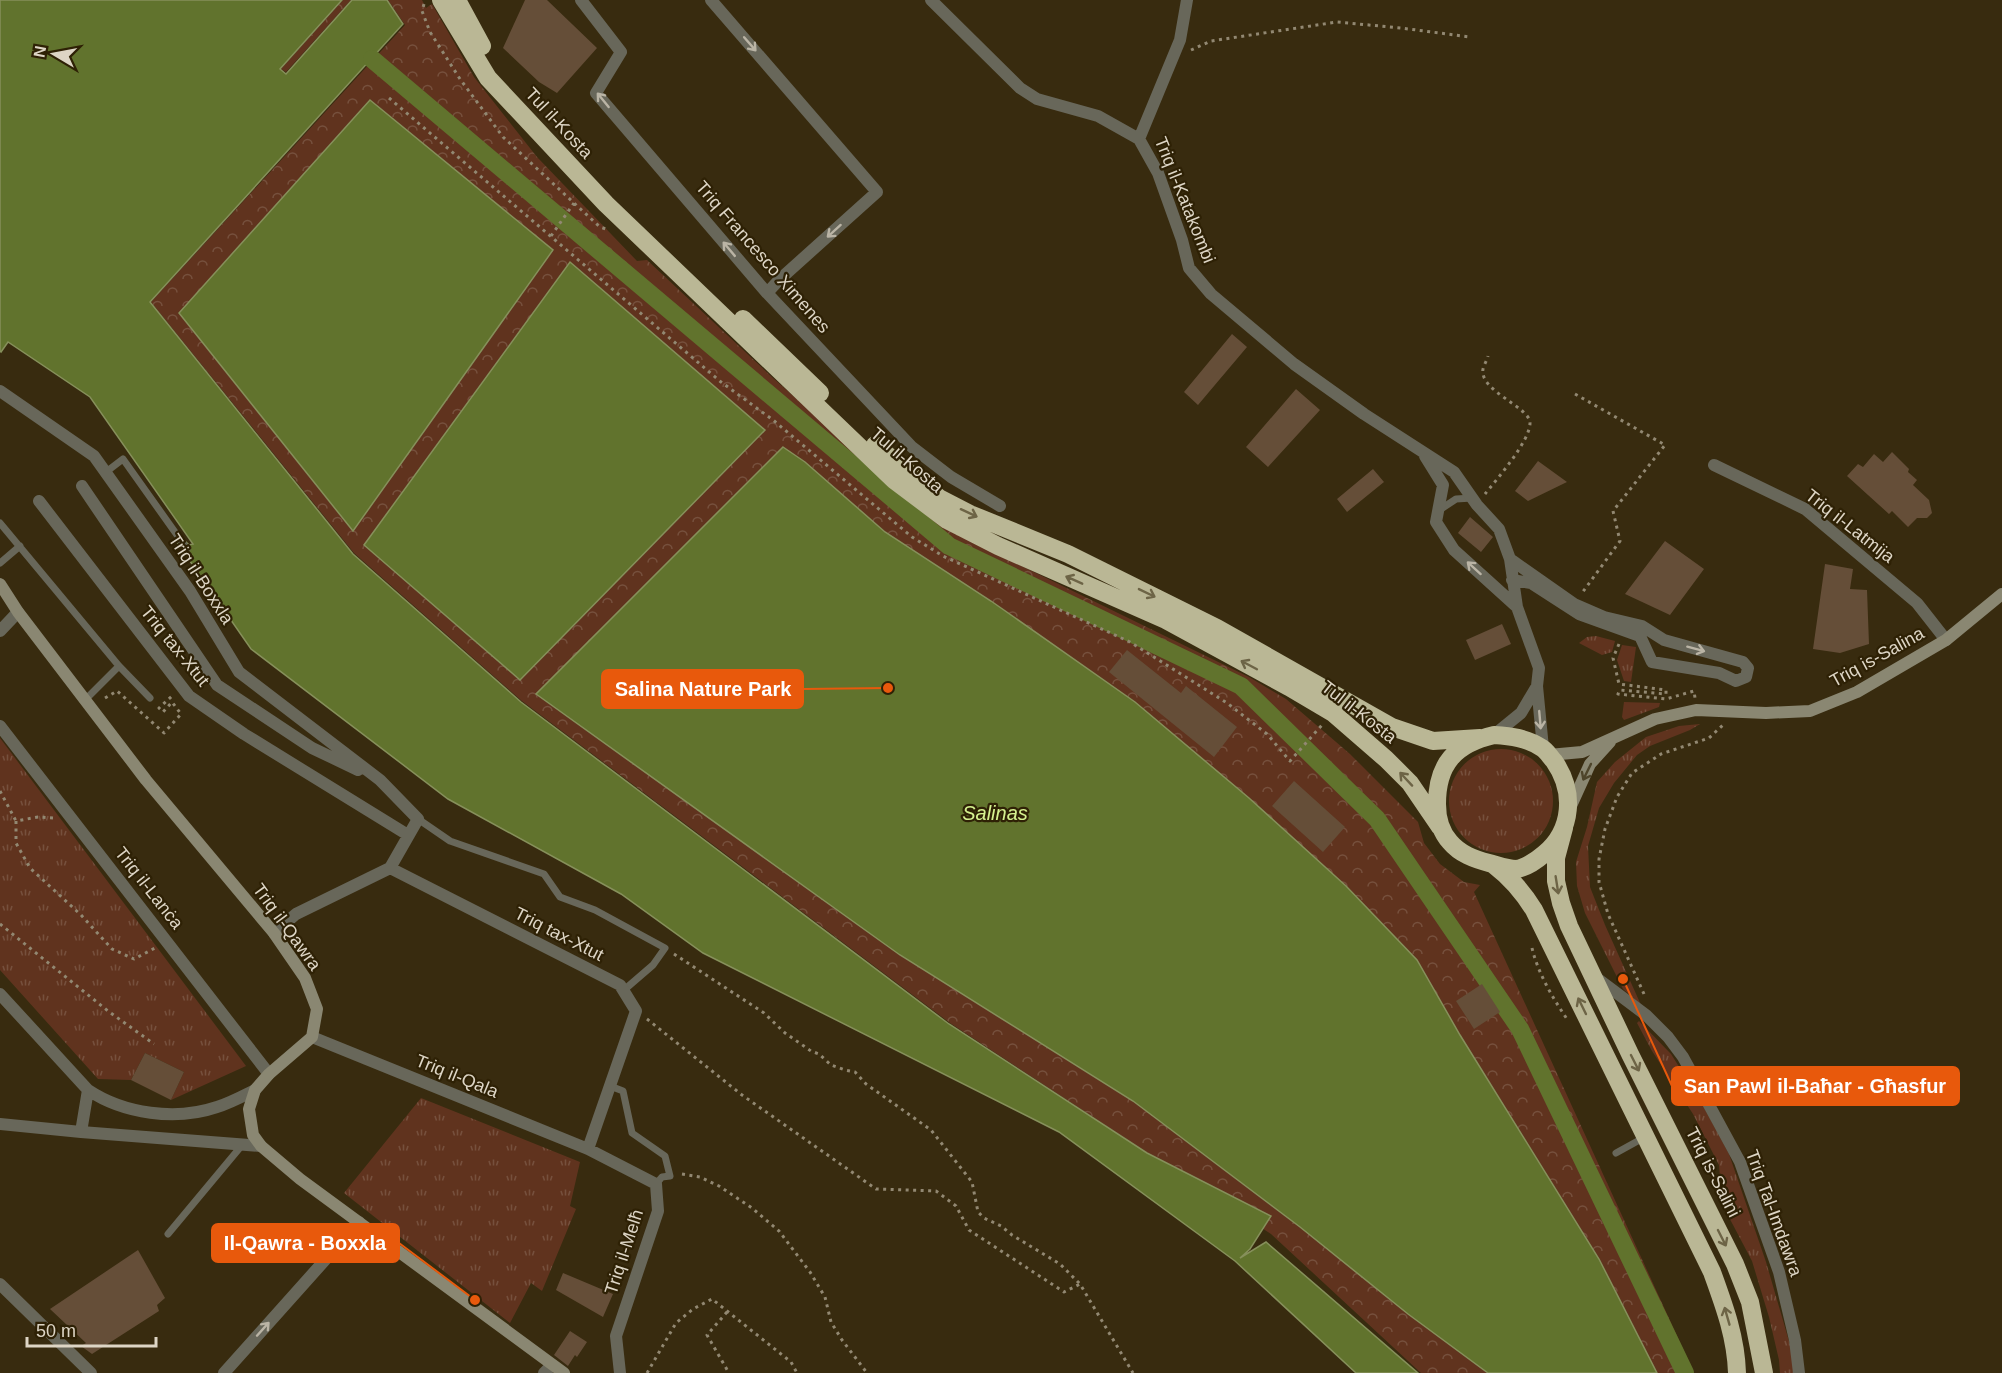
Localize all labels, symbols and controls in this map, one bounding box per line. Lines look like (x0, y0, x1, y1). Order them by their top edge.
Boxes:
north arrow (24, 24, 84, 84)
one-way arrow (743, 36, 756, 52)
text: N (30, 44, 49, 59)
street label: Tul il-Kosta (521, 84, 597, 163)
one-way arrow (596, 92, 609, 108)
street label: Triq il-Katakombi (1151, 134, 1219, 266)
street label: Triq Francesco Ximenes (692, 177, 834, 337)
one-way arrow (826, 224, 841, 238)
one-way arrow (722, 242, 736, 257)
street label: Tul il-Kosta (867, 423, 948, 498)
street label: Triq il-Latmija (1802, 485, 1899, 568)
one-way arrow (959, 508, 977, 520)
street label: Triq il-Boxxla (164, 530, 238, 629)
one-way arrow (1467, 561, 1482, 575)
one-way arrow (1066, 573, 1084, 585)
one-way arrow (1137, 587, 1155, 599)
street label: Triq tax-Xtut (137, 602, 213, 690)
street label: Triq is-Salina (1827, 622, 1928, 691)
one-way arrow (1686, 643, 1705, 655)
one-way arrow (1241, 659, 1259, 670)
callout: Salina Nature Park (602, 670, 803, 708)
street label: Tul il-Kosta (1318, 677, 1401, 748)
text: Salina Nature Park (615, 678, 792, 700)
one-way arrow (1535, 710, 1546, 729)
one-way arrow (1581, 762, 1593, 780)
one-way arrow (1399, 772, 1413, 787)
water label: Salinas (962, 802, 1028, 824)
street label: Triq il-Lanċa (111, 843, 188, 934)
one-way arrow (1552, 875, 1563, 895)
street label: Triq il-Qawra (249, 880, 326, 975)
street label: Triq tax-Xtut (511, 903, 607, 965)
one-way arrow (1575, 997, 1587, 1015)
street label: Triq il-Qala (413, 1050, 502, 1102)
one-way arrow (1629, 1054, 1641, 1072)
callout: San Pawl il-Baħar - Għasfur (1672, 1067, 1959, 1105)
text: San Pawl il-Baħar - Għasfur (1684, 1075, 1946, 1097)
street label: Triq is-Salini (1682, 1124, 1744, 1220)
street label: Triq Tal-Imdawra (1742, 1147, 1806, 1280)
street label: Triq il-Melħ (601, 1207, 647, 1297)
callout: Il-Qawra - Boxxla (212, 1224, 399, 1262)
one-way arrow (1717, 1228, 1728, 1246)
text: Il-Qawra - Boxxla (224, 1232, 387, 1254)
one-way arrow (1721, 1307, 1732, 1326)
scale bar (27, 1310, 156, 1348)
text: 50 m (36, 1321, 76, 1341)
one-way arrow (256, 1322, 270, 1337)

